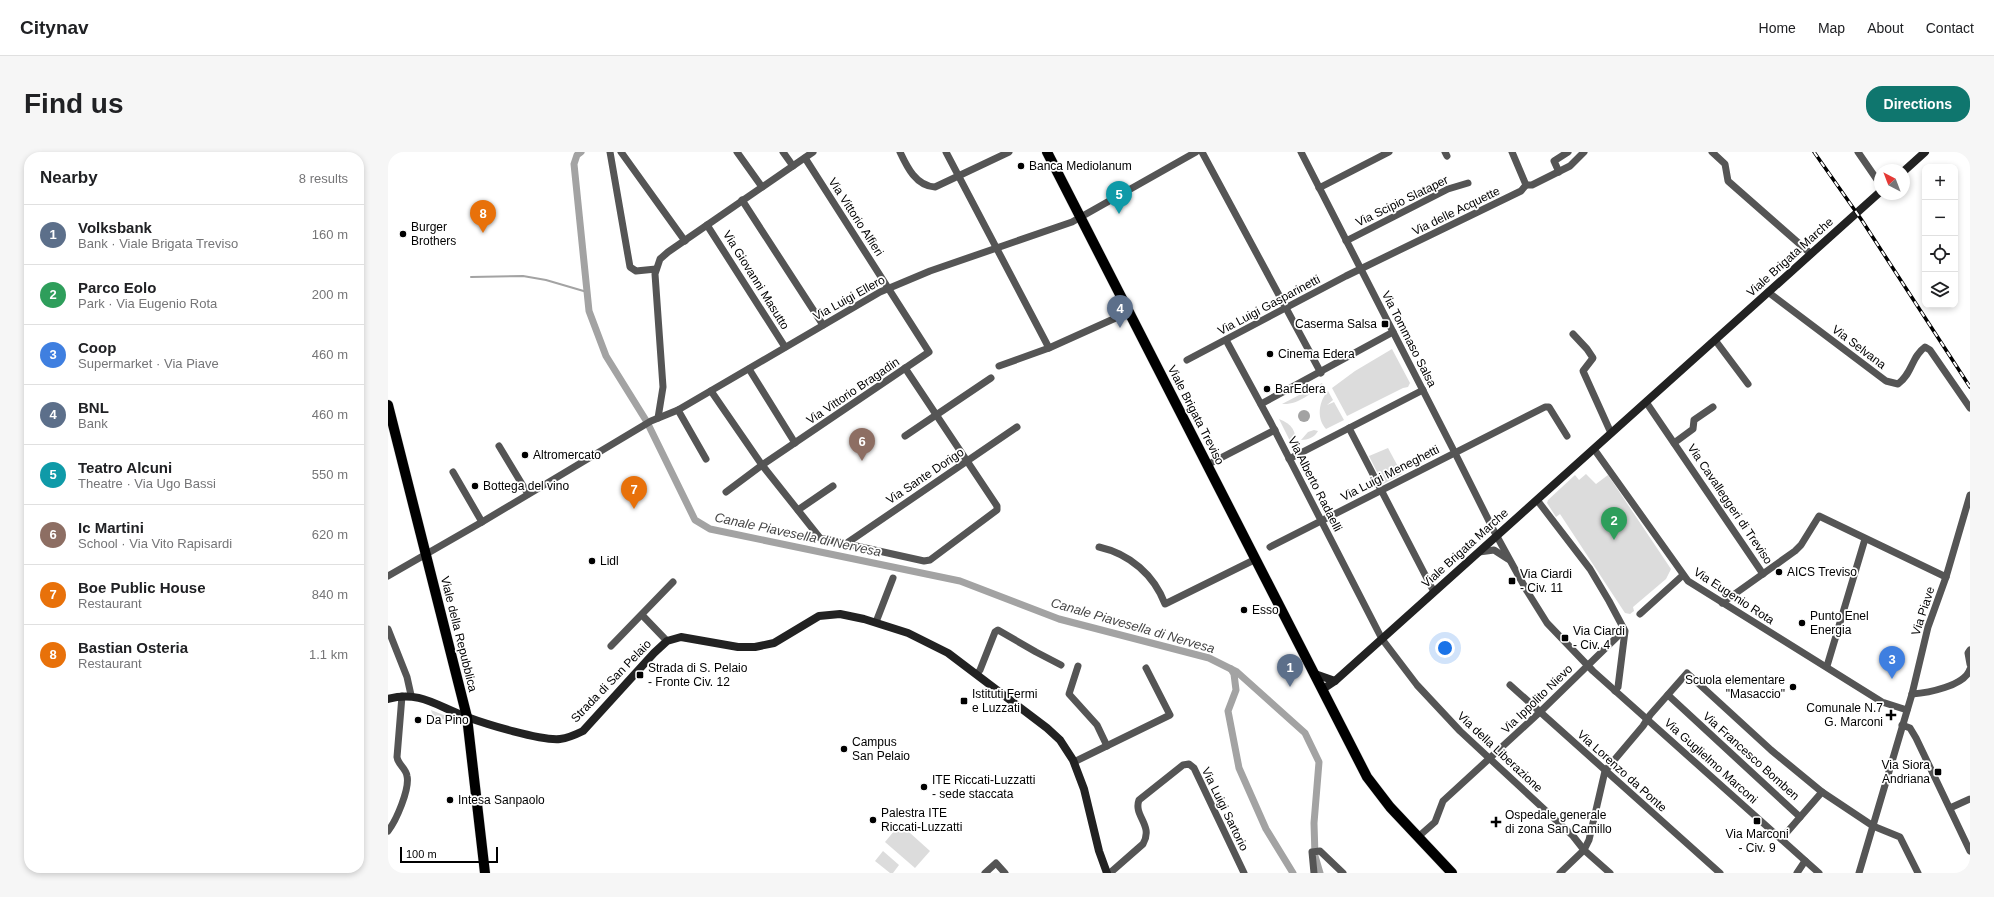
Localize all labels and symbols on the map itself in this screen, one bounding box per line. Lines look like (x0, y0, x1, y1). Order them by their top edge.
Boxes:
place label: Banca Mediolanum (1029, 159, 1132, 173)
marker: Banca Mediolanum (1016, 161, 1026, 171)
north arrow (1874, 164, 1910, 200)
street label: Via Scipio Slataper (1353, 173, 1451, 229)
street label: Via Vittorio Alfieri (826, 175, 886, 259)
pin: 5 (1106, 181, 1132, 214)
street label: Via delle Acquette (1410, 184, 1502, 238)
pin: 8 (470, 200, 496, 233)
street label: Viale Brigata Marche (1744, 214, 1836, 299)
place label: Burger Brothers (411, 220, 456, 248)
street label: Via Giovanni Masutto (720, 228, 792, 332)
marker: Burger Brothers (398, 229, 408, 239)
street label: Via Luigi Ellero (811, 272, 888, 323)
street label: Via Luigi Gasparinetti (1215, 272, 1323, 338)
street label: Via Tommaso Salsa (1379, 289, 1439, 390)
pin: 4 (1107, 295, 1133, 328)
place label: Caserma Salsa (1295, 317, 1377, 331)
marker: Caserma Salsa (1380, 319, 1390, 329)
street label: Via Selvana (1829, 322, 1889, 372)
place label: Cinema Edera (1278, 347, 1355, 361)
marker: Cinema Edera (1265, 349, 1275, 359)
street label: Via Vittorio Bragadin (804, 355, 902, 427)
street label: Viale Brigata Treviso (1165, 363, 1227, 467)
place label: BarEdera (1275, 382, 1326, 396)
marker: BarEdera (1262, 384, 1272, 394)
pin: 6 (849, 428, 875, 461)
street label: Via Alberto Radaelli (1285, 434, 1345, 534)
street label: Via Cavalleggeri di Treviso (1685, 441, 1776, 567)
street label: Via Luigi Meneghetti (1338, 442, 1442, 504)
street label: Via Sante Dorigo (884, 445, 967, 507)
place label: Altromercato (533, 448, 601, 462)
marker: Altromercato (520, 450, 530, 460)
pin: 7 (621, 476, 647, 509)
place label: Bottega del vino (483, 479, 569, 493)
marker: Bottega del vino (470, 481, 480, 491)
street label: Viale Brigata Marche (1419, 505, 1511, 590)
pin: 2 (1601, 507, 1627, 540)
water label: Canale Piavesella di Nervesa (713, 509, 883, 559)
place label: Lidl (600, 554, 619, 568)
marker: Lidl (587, 556, 597, 566)
street label: Via Eugenio Rota (1691, 565, 1777, 627)
place label: AICS Treviso (1787, 565, 1857, 579)
place label: Via Ciardi - Civ. 11 (1520, 567, 1572, 595)
marker: AICS Treviso (1774, 567, 1784, 577)
street label: Viale della Repubblica (438, 575, 480, 694)
marker: Via Ciardi - Civ. 11 (1507, 576, 1517, 586)
street label: Via Piave (1909, 585, 1938, 637)
water label: Canale Piavesella di Nervesa (1049, 595, 1217, 656)
place label: Esso (1252, 603, 1279, 617)
marker: Esso (1239, 605, 1249, 615)
place label: Punto Enel Energia (1810, 609, 1869, 637)
marker: Punto Enel Energia (1797, 618, 1807, 628)
place label: Via Ciardi - Civ. 4 (1573, 624, 1625, 652)
marker: Via Ciardi - Civ. 4 (1560, 633, 1570, 643)
street label: Strada di San Pelaio (568, 637, 654, 725)
your location (1435, 638, 1455, 658)
pin: 3 (1879, 646, 1905, 679)
pin: 1 (1277, 654, 1303, 687)
place label: Strada di S. Pelaio - Fronte Civ. 12 (648, 661, 748, 689)
street label: Via Ippolito Nievo (1499, 661, 1576, 736)
marker: Strada di S. Pelaio - Fronte Civ. 12 (635, 670, 645, 680)
place label: Scuola elementare "Masaccio" (1685, 673, 1785, 701)
marker: Scuola elementare "Masaccio" (1788, 682, 1798, 692)
place label: Istituti Fermi e Luzzati (972, 687, 1037, 715)
marker: Istituti Fermi e Luzzati (959, 696, 969, 706)
place label: Comunale N.7 G. Marconi (1806, 701, 1883, 729)
street label: Via della Liberazione (1455, 709, 1546, 795)
street label: Via Francesco Bomben (1700, 709, 1802, 803)
marker: Comunale N.7 G. Marconi (1886, 710, 1896, 720)
place label: Da Pino (426, 713, 469, 727)
marker: Da Pino (413, 715, 423, 725)
street label: Via Guglielmo Marconi (1662, 715, 1760, 807)
street label: Via Lorenzo da Ponte (1575, 727, 1670, 815)
place label: Campus San Pelaio (852, 735, 910, 763)
marker: Campus San Pelaio (839, 744, 849, 754)
place label: Via Siora Andriana (1882, 758, 1930, 786)
street label: Via Luigi Sartorio (1199, 765, 1251, 853)
marker: Via Siora Andriana (1933, 767, 1943, 777)
place label: ITE Riccati-Luzzatti - sede staccata (932, 773, 1035, 801)
marker: ITE Riccati-Luzzatti - sede staccata (919, 782, 929, 792)
place label: Intesa Sanpaolo (458, 793, 545, 807)
marker: Intesa Sanpaolo (445, 795, 455, 805)
place label: Palestra ITE Riccati-Luzzatti (881, 806, 962, 834)
place label: Ospedale generale di zona San Camillo (1505, 808, 1612, 836)
marker: Palestra ITE Riccati-Luzzatti (868, 815, 878, 825)
marker: Ospedale generale di zona San Camillo (1490, 816, 1502, 828)
marker: Via Marconi - Civ. 9 (1752, 816, 1762, 826)
place label: Via Marconi - Civ. 9 (1725, 827, 1789, 855)
scale bar (400, 845, 498, 864)

